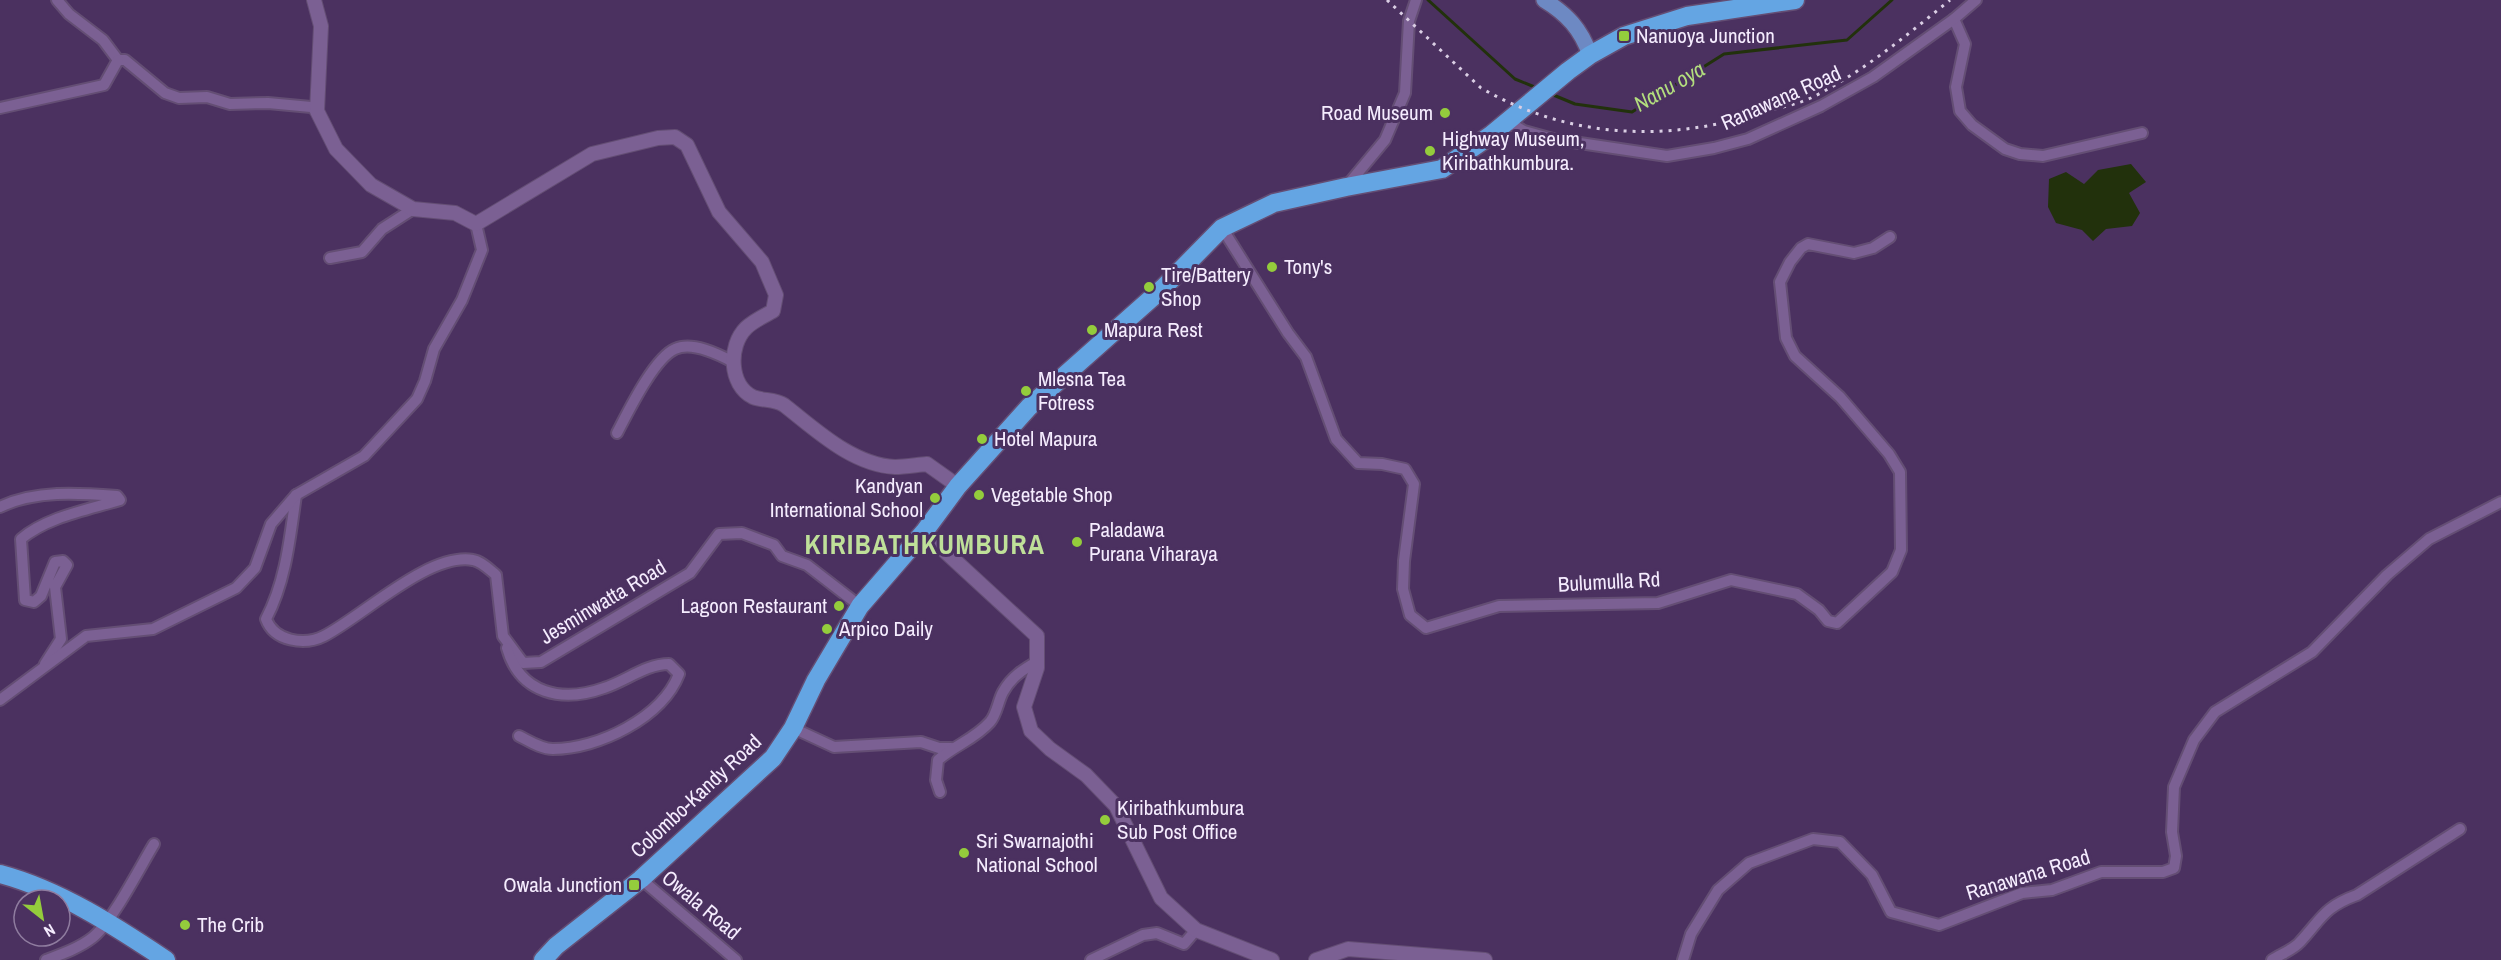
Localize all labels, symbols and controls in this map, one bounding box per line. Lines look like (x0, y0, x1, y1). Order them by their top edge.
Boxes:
place label: Nanuoya Junction (1636, 21, 1775, 50)
marker: Nanuoya Junction (1617, 29, 1631, 43)
water label: Nanu oya (1628, 54, 1710, 118)
street label: Ranawana Road (1716, 58, 1845, 137)
place label: Road Museum (1321, 98, 1433, 127)
marker: Road Museum (1438, 106, 1452, 120)
place label: Highway Museum, Kiribathkumbura. (1442, 124, 1585, 177)
marker: Highway Museum, Kiribathkumbura. (1423, 144, 1437, 158)
place label: Tony's (1284, 252, 1332, 281)
place label: Tire/Battery Shop (1161, 260, 1251, 313)
marker: Tony's (1265, 260, 1279, 274)
marker: Tire/Battery Shop (1142, 280, 1156, 294)
place label: Mapura Rest (1104, 315, 1203, 344)
marker: Mapura Rest (1085, 323, 1099, 337)
place label: Mlesna Tea Fotress (1038, 364, 1126, 417)
marker: Mlesna Tea Fotress (1019, 384, 1033, 398)
place label: Hotel Mapura (994, 424, 1098, 453)
marker: Hotel Mapura (975, 432, 989, 446)
place label: Kandyan International School (770, 471, 923, 524)
place label: Vegetable Shop (991, 480, 1113, 509)
marker: Vegetable Shop (972, 488, 986, 502)
marker: Kandyan International School (928, 491, 942, 505)
place label: Paladawa Purana Viharaya (1089, 515, 1218, 568)
district label: KIRIBATHKUMBURA (805, 526, 1045, 562)
marker: Paladawa Purana Viharaya (1070, 535, 1084, 549)
street label: Jesminwatta Road (534, 552, 671, 651)
street label: Bulumulla Rd (1557, 564, 1661, 599)
place label: Lagoon Restaurant (681, 591, 827, 620)
marker: Lagoon Restaurant (832, 599, 846, 613)
place label: Arpico Daily (838, 614, 933, 643)
marker: Arpico Daily (820, 622, 834, 636)
street label: Colombo-Kandy Road (624, 727, 768, 864)
place label: Kiribathkumbura Sub Post Office (1117, 793, 1245, 846)
marker: Kiribathkumbura Sub Post Office (1098, 813, 1112, 827)
place label: Sri Swarnajothi National School (976, 826, 1098, 879)
street label: Ranawana Road (1962, 842, 2093, 907)
marker: Sri Swarnajothi National School (957, 846, 971, 860)
street label: Owala Road (656, 863, 747, 946)
place label: Owala Junction (503, 870, 622, 899)
marker: Owala Junction (627, 878, 641, 892)
north arrow (12, 888, 72, 948)
place label: The Crib (197, 910, 264, 939)
marker: The Crib (178, 918, 192, 932)
text: N (40, 919, 59, 943)

